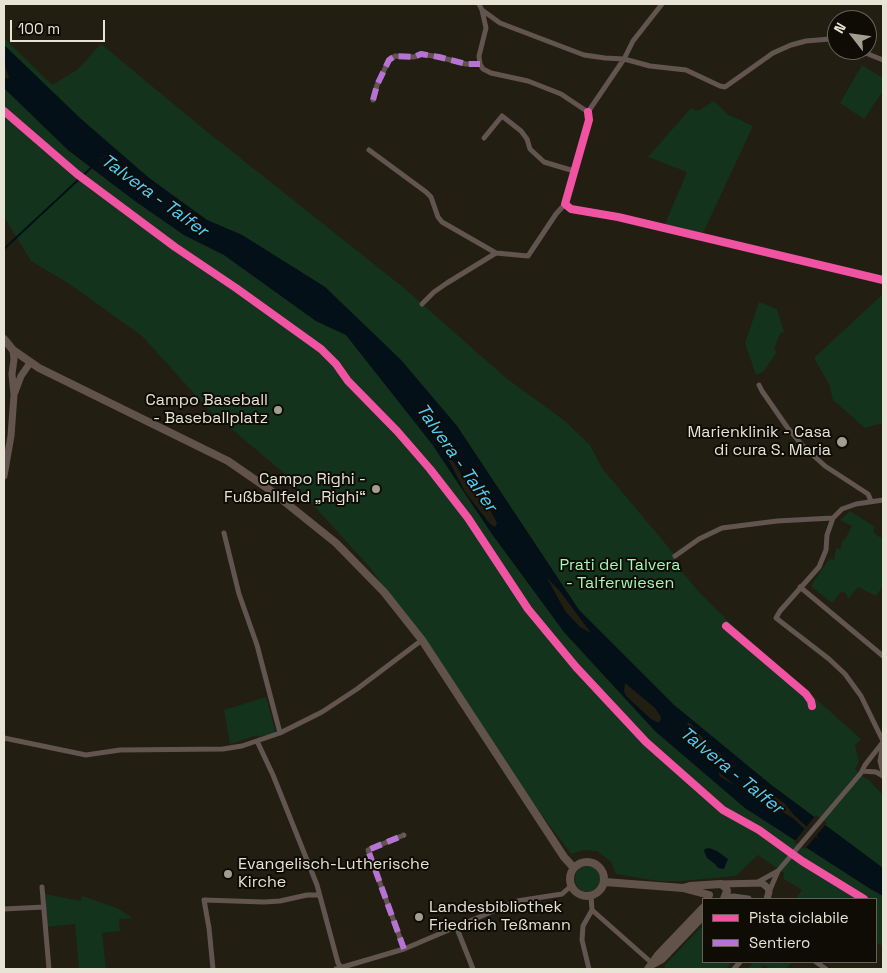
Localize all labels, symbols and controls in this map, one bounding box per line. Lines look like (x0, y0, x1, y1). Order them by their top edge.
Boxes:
scale bar (12, 10, 108, 42)
north arrow (827, 10, 877, 60)
text: 100 m (18, 19, 60, 38)
text: N (830, 19, 850, 37)
water label: Talvera - Talfer (96, 150, 212, 242)
place label: Campo Baseball - Baseballplatz (146, 391, 268, 429)
water label: Talvera - Talfer (411, 400, 501, 516)
marker: Campo Baseball - Baseballplatz (272, 404, 284, 416)
place label: Marienklinik - Casa di cura S. Maria (687, 423, 831, 461)
marker: Marienklinik - Casa di cura S. Maria (835, 435, 849, 449)
place label: Campo Righi - Fußballfeld „Righi“ (224, 470, 366, 508)
marker: Campo Righi - Fußballfeld „Righi“ (370, 483, 382, 495)
park label: Prati del Talvera - Talferwiesen (559, 556, 681, 594)
water label: Talvera - Talfer (675, 723, 787, 819)
place label: Evangelisch-Lutherische Kirche (238, 855, 429, 893)
marker: Evangelisch-Lutherische Kirche (222, 868, 234, 880)
place label: Landesbibliothek Friedrich Teßmann (429, 898, 571, 936)
legend (702, 898, 877, 963)
text: Pista ciclabile (749, 908, 849, 927)
marker: Landesbibliothek Friedrich Teßmann (413, 911, 425, 923)
text: Sentiero (749, 933, 810, 952)

